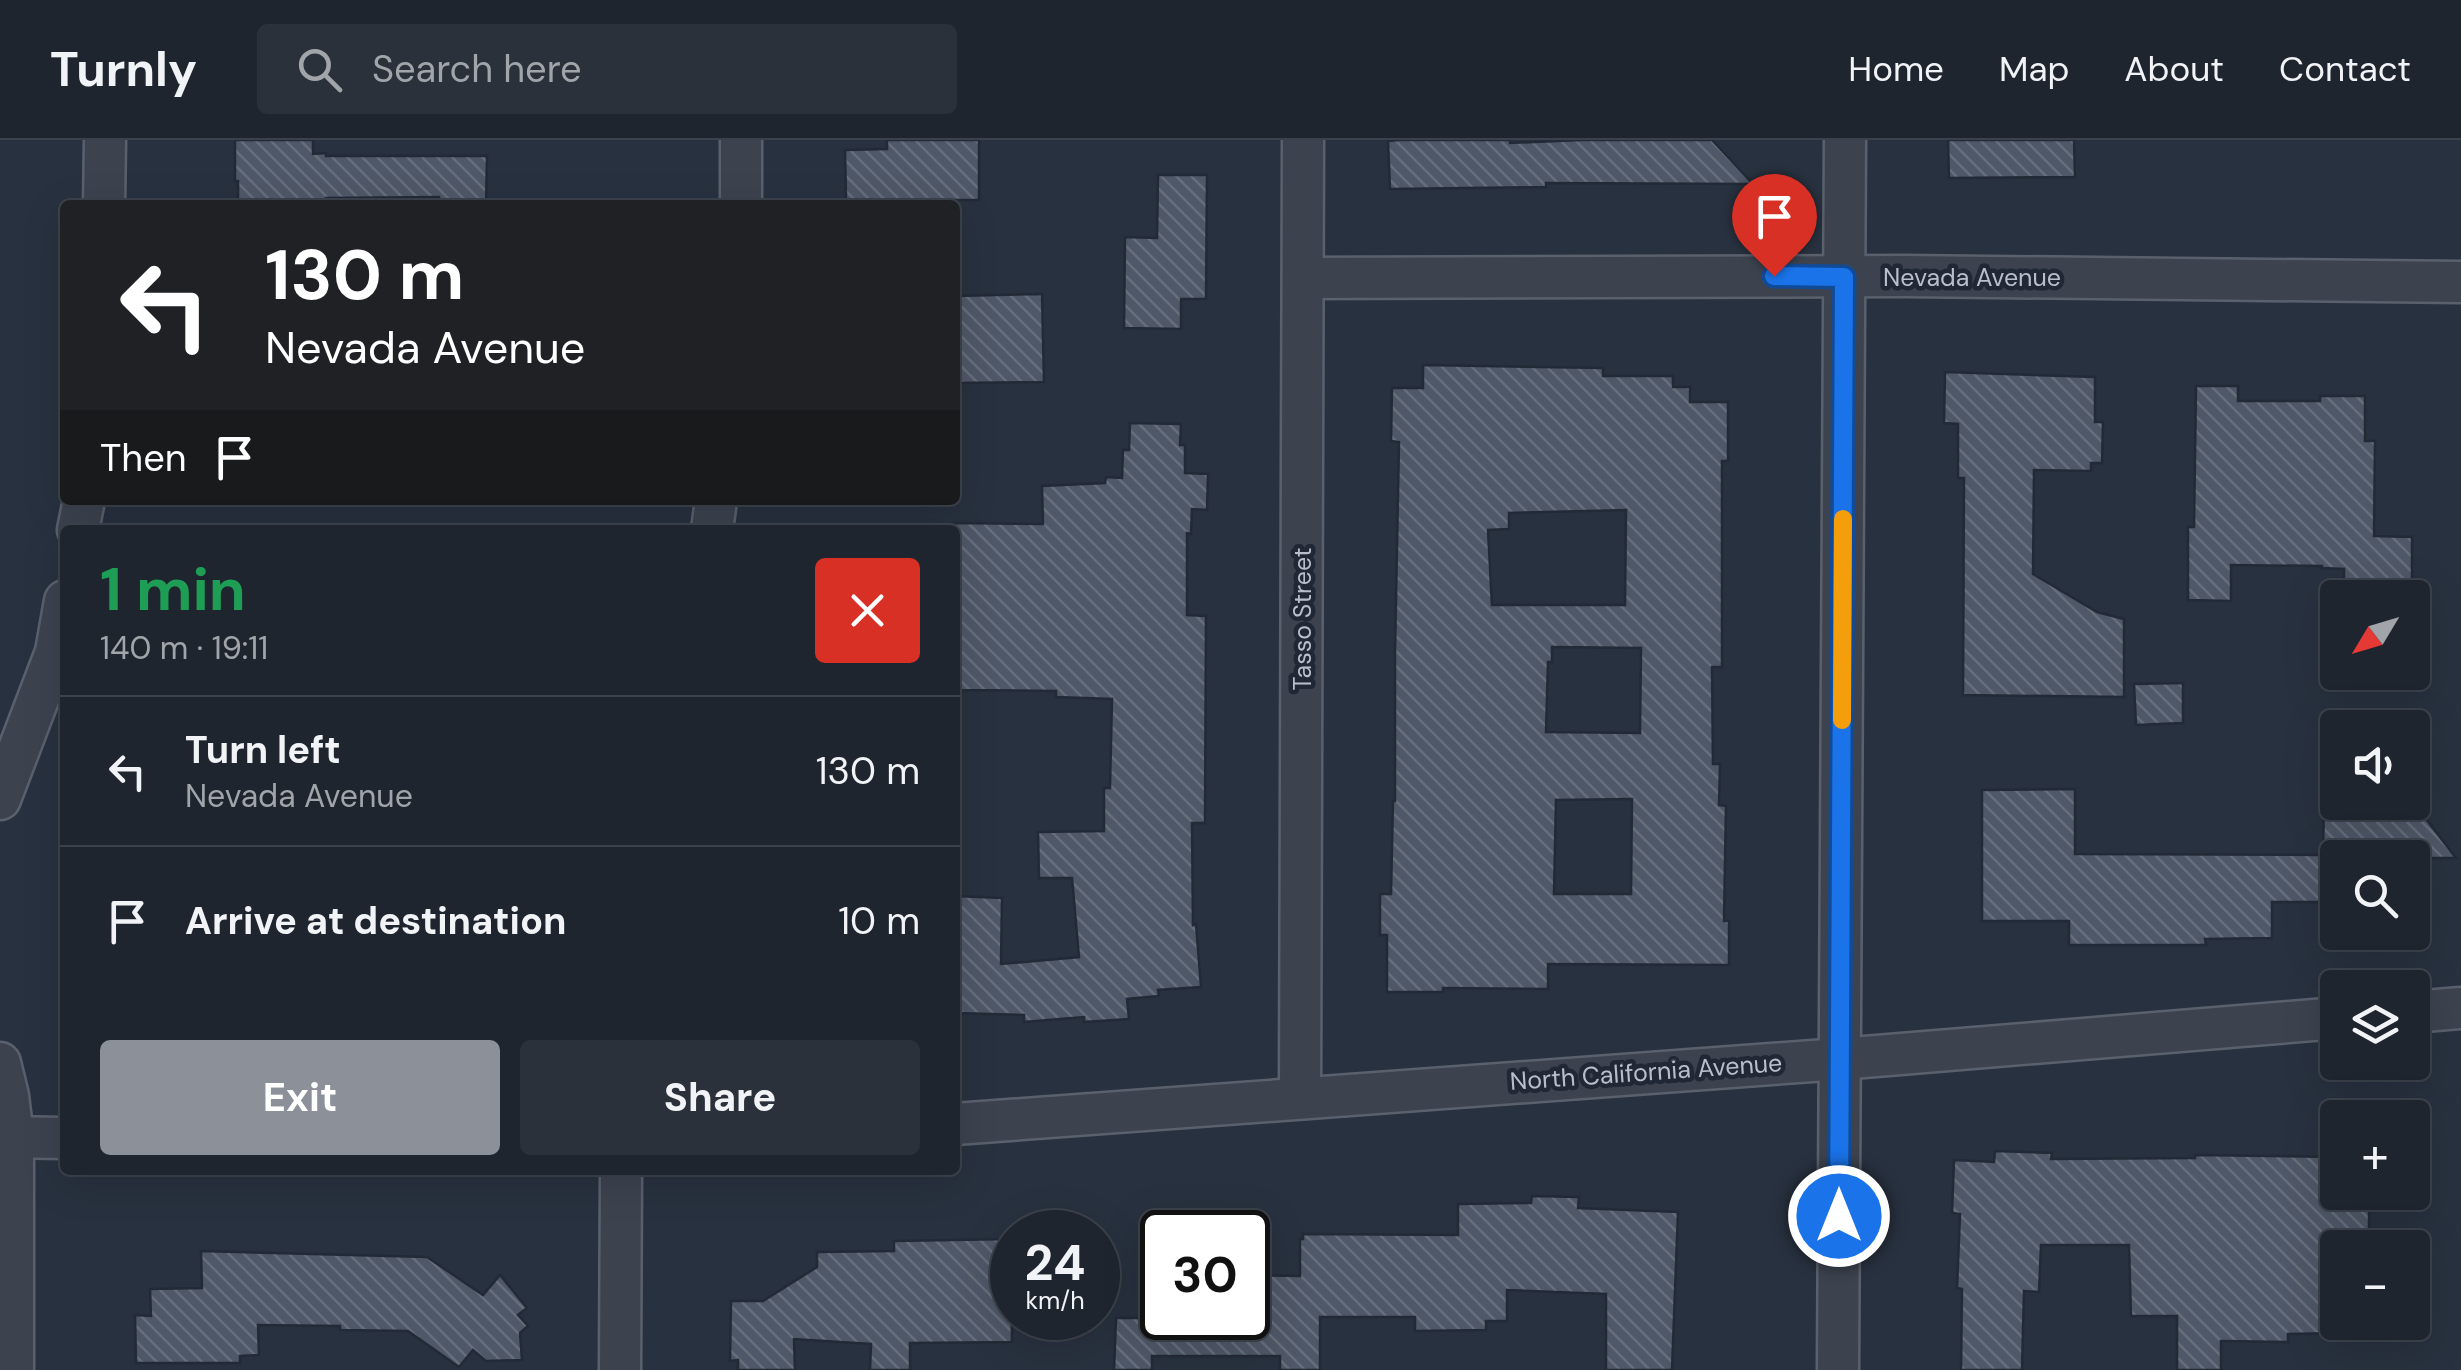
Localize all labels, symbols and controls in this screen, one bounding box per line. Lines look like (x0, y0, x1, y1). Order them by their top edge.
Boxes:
search box (257, 24, 957, 114)
text: Turnly (50, 38, 197, 101)
icon: search (292, 42, 347, 97)
text: Search here (372, 44, 582, 94)
text: Home (1848, 46, 1944, 92)
text: Map (1999, 46, 2069, 92)
text: About (2124, 46, 2224, 92)
text: Contact (2279, 46, 2411, 92)
pin (1732, 174, 1817, 277)
icon: arrive (1747, 189, 1802, 244)
text: 130 m (265, 230, 464, 321)
icon: left (100, 240, 230, 370)
street label: Nevada Avenue (1883, 261, 2061, 294)
text: Nevada Avenue (265, 318, 585, 377)
icon: arrive (207, 430, 262, 485)
text: Then (100, 433, 187, 483)
street label: Tasso Street (1286, 547, 1319, 691)
text: 1 min (100, 550, 246, 629)
button: close (815, 558, 920, 663)
north arrow (2320, 580, 2430, 690)
map controls (2320, 580, 2430, 1340)
text: 140 m · 19:11 (100, 627, 268, 669)
button: sound (2320, 710, 2430, 820)
text: Turn left (185, 725, 341, 775)
icon: left (100, 744, 155, 799)
text: 130 m (816, 746, 920, 796)
text: Nevada Avenue (185, 775, 413, 817)
button: search (2320, 840, 2430, 950)
icon: arrive (100, 894, 155, 949)
text: Arrive at destination (185, 896, 567, 946)
text: 10 m (838, 896, 920, 946)
button: layers (2320, 970, 2430, 1080)
button: Exit (100, 1040, 500, 1155)
button: Share (520, 1040, 920, 1155)
street label: North California Avenue (1509, 1046, 1783, 1098)
button: + (2320, 1100, 2430, 1210)
position arrow (1787, 1164, 1891, 1268)
speed limit sign: 30 (1140, 1210, 1270, 1340)
text: 24 (1025, 1230, 1086, 1296)
button: − (2320, 1230, 2430, 1340)
text: km/h (1025, 1284, 1085, 1317)

